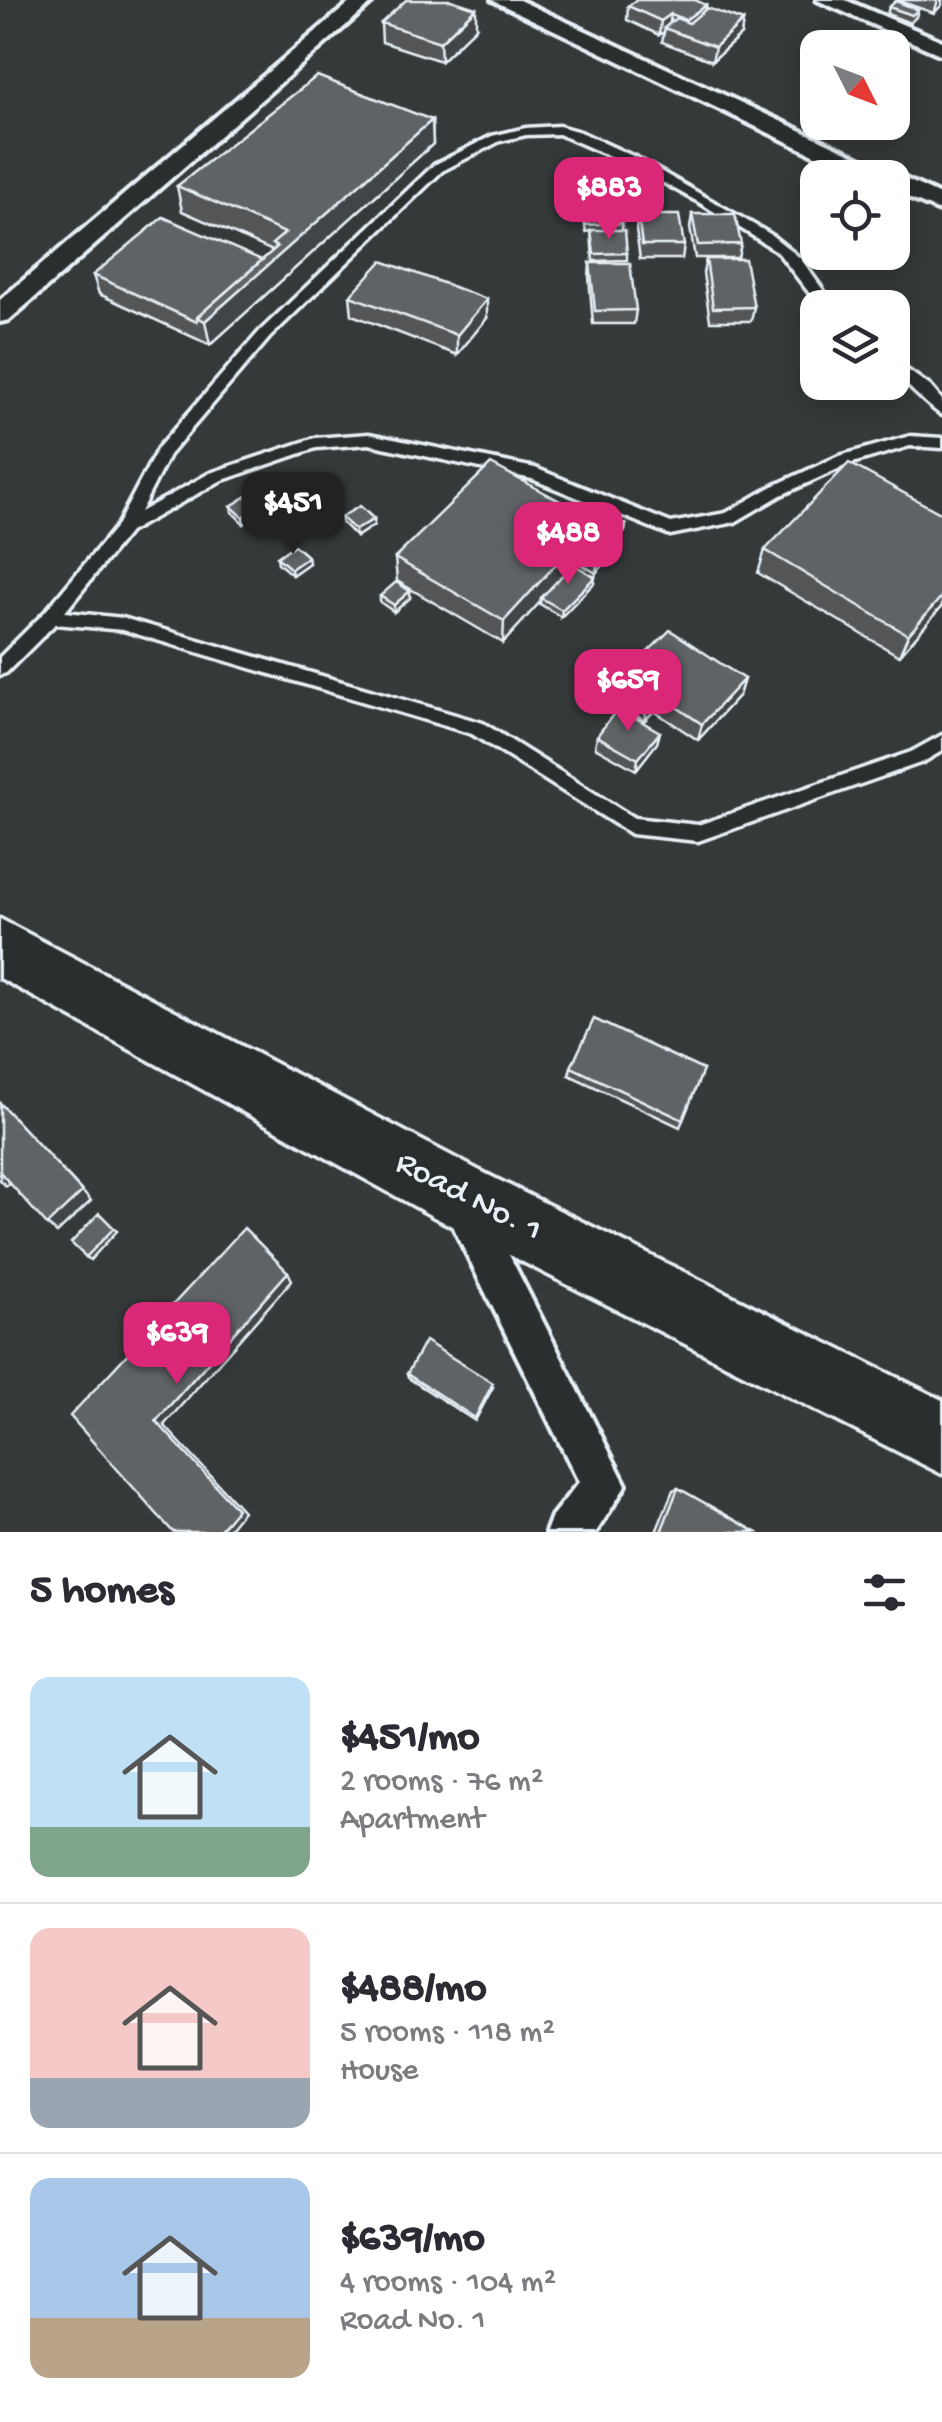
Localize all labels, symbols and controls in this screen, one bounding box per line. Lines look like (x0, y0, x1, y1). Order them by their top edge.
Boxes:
north arrow (800, 30, 910, 140)
map controls (800, 30, 910, 400)
pin: $883 (550, 157, 668, 242)
button: locate (800, 160, 910, 270)
text: $883 (576, 170, 642, 208)
button: layers (800, 290, 910, 400)
pin: $451 (234, 472, 352, 557)
text: $451 (263, 485, 323, 523)
pin: $488 (509, 502, 627, 587)
text: $488 (536, 515, 600, 553)
pin: $659 (569, 649, 687, 734)
text: $659 (596, 662, 660, 700)
street label: Road No. 1 (388, 1144, 548, 1252)
pin: $639 (118, 1302, 236, 1387)
text: $639 (145, 1315, 209, 1353)
icon: filters (857, 1565, 912, 1620)
text: 5 homes (30, 1568, 173, 1617)
text: $451/mo (340, 1715, 480, 1764)
icon: home (110, 1717, 230, 1837)
text: 2 rooms · 76 m² (340, 1764, 543, 1802)
text: Apartment (340, 1802, 484, 1840)
text: $488/mo (340, 1966, 486, 2015)
icon: home (110, 1968, 230, 2088)
text: 5 rooms · 118 m² (340, 2015, 555, 2053)
text: House (340, 2053, 418, 2091)
text: $639/mo (340, 2216, 485, 2265)
icon: home (110, 2218, 230, 2338)
text: 4 rooms · 104 m² (340, 2265, 556, 2303)
text: Road No. 1 (340, 2303, 486, 2341)

